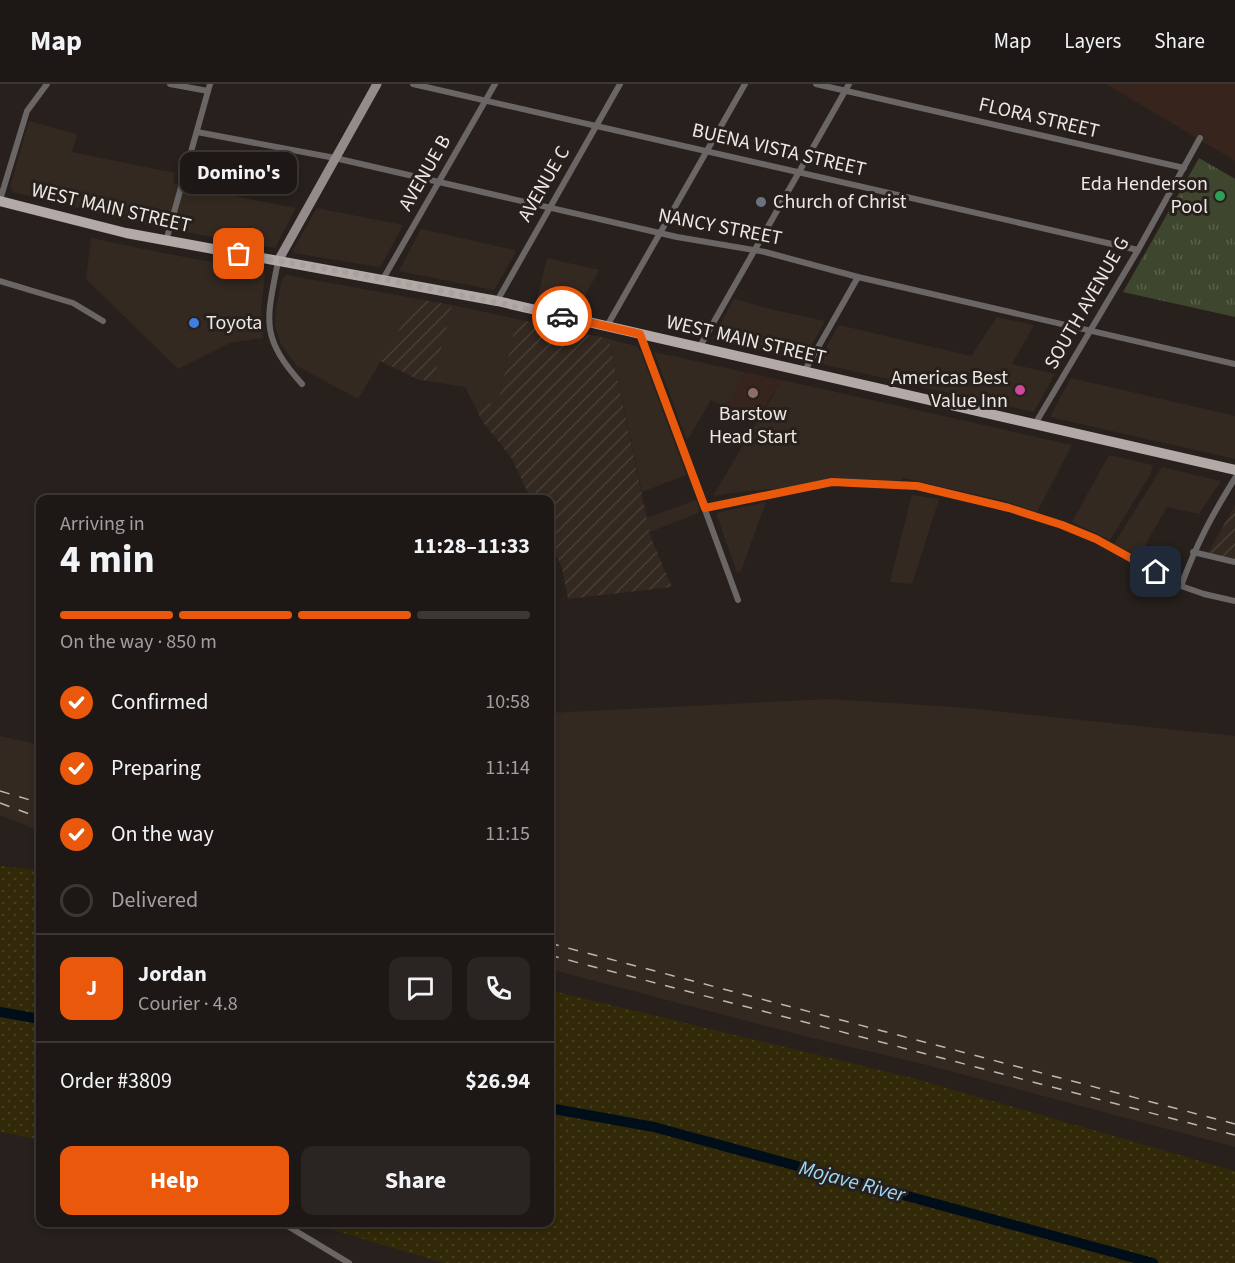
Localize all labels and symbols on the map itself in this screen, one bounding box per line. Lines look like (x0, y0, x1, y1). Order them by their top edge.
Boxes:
street label: FLORA STREET (976, 91, 1102, 146)
street label: BUENA VISTA STREET (689, 116, 869, 184)
street label: AVENUE B (392, 130, 458, 216)
street label: AVENUE C (511, 141, 577, 227)
callout: Domino's (180, 152, 298, 194)
place label: Eda Henderson Pool (1081, 170, 1208, 221)
street label: WEST MAIN STREET (28, 176, 194, 240)
place label: Church of Christ (773, 188, 907, 216)
marker: Eda Henderson Pool (1213, 189, 1227, 203)
marker: Church of Christ (754, 195, 768, 209)
street label: NANCY STREET (656, 201, 785, 253)
pin (213, 228, 264, 279)
street label: SOUTH AVENUE G (1038, 232, 1136, 374)
courier (532, 286, 592, 346)
street label: WEST MAIN STREET (663, 308, 829, 372)
place label: Toyota (206, 309, 262, 337)
marker: Toyota (187, 316, 201, 330)
place label: Americas Best Value Inn (891, 364, 1008, 415)
marker: Americas Best Value Inn (1013, 383, 1027, 397)
marker: Barstow Head Start (746, 386, 760, 400)
place label: Barstow Head Start (709, 400, 797, 451)
pin (1130, 546, 1181, 597)
water label: Mojave River (796, 1152, 909, 1210)

